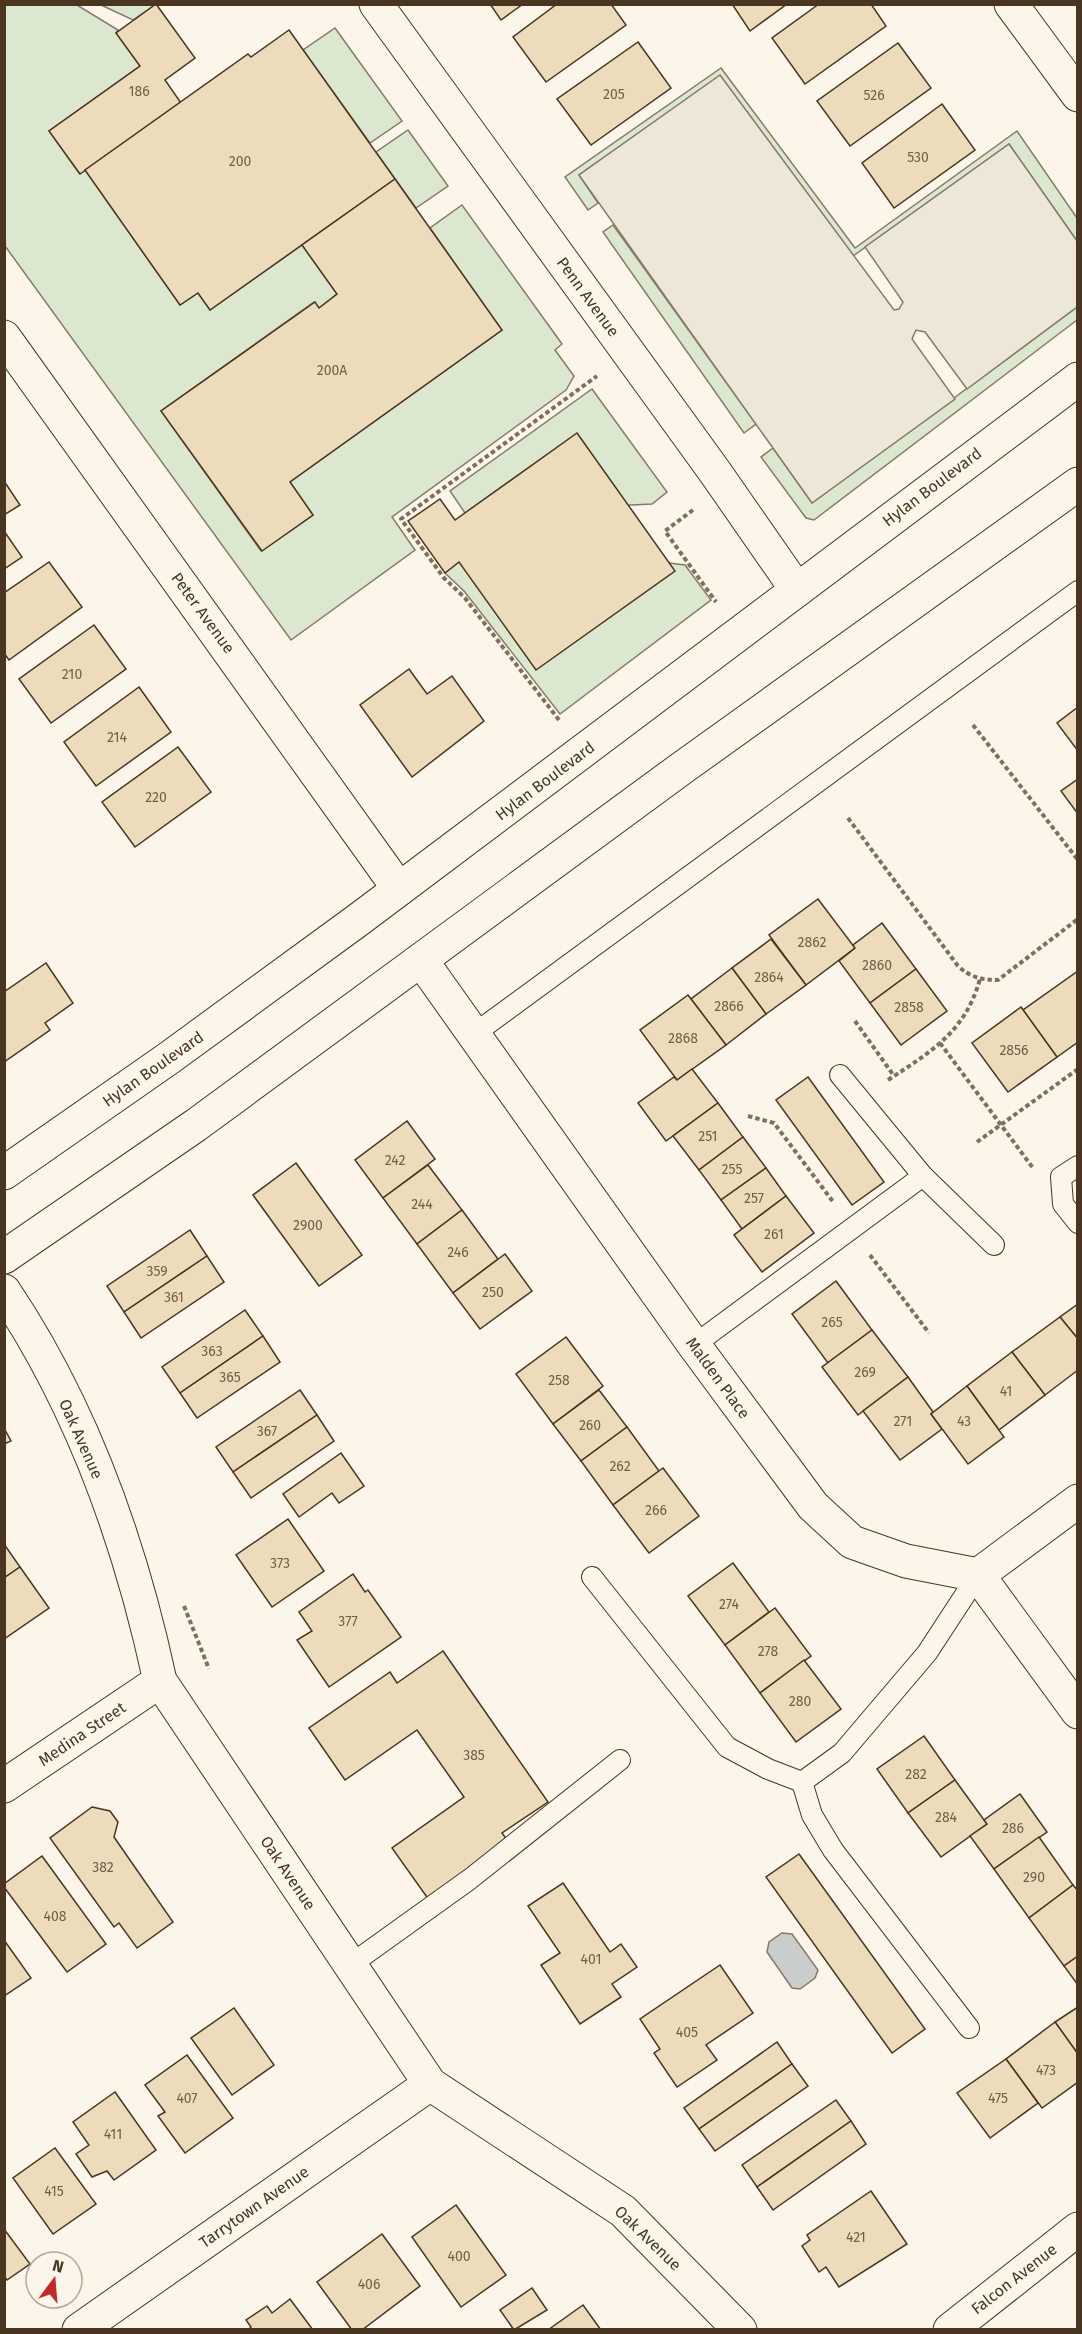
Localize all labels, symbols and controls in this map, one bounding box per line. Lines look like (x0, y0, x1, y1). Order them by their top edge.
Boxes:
house number: 186 (128, 83, 150, 100)
house number: 205 (603, 86, 625, 103)
house number: 526 (863, 87, 885, 104)
house number: 530 (907, 149, 929, 166)
house number: 200 (229, 153, 251, 170)
street label: Penn Avenue (553, 254, 623, 340)
house number: 200A (317, 362, 347, 379)
street label: Hylan Boulevard (879, 444, 985, 530)
street label: Peter Avenue (167, 569, 239, 657)
house number: 210 (62, 666, 82, 683)
house number: 214 (107, 729, 128, 746)
street label: Hylan Boulevard (492, 738, 598, 824)
house number: 220 (145, 789, 167, 806)
house number: 2862 (798, 934, 827, 951)
house number: 2860 (862, 957, 892, 974)
house number: 2864 (754, 969, 784, 986)
house number: 2866 (714, 998, 744, 1015)
house number: 2858 (894, 999, 924, 1016)
street label: Hylan Boulevard (99, 1027, 207, 1111)
house number: 2868 (668, 1030, 698, 1047)
house number: 2856 (999, 1042, 1029, 1059)
house number: 251 (698, 1128, 718, 1145)
house number: 242 (385, 1152, 405, 1169)
house number: 255 (722, 1161, 742, 1178)
house number: 257 (744, 1190, 764, 1207)
house number: 244 (411, 1196, 433, 1213)
house number: 2900 (293, 1217, 323, 1234)
house number: 261 (764, 1226, 784, 1243)
house number: 246 (447, 1244, 469, 1261)
house number: 359 (146, 1263, 168, 1280)
house number: 250 (482, 1284, 504, 1301)
house number: 361 (164, 1289, 184, 1306)
house number: 265 (821, 1314, 843, 1331)
street label: Malden Place (682, 1334, 754, 1422)
house number: 363 (201, 1343, 223, 1360)
house number: 269 (854, 1364, 876, 1381)
house number: 365 (219, 1369, 241, 1386)
house number: 258 (548, 1372, 570, 1389)
house number: 41 (1000, 1383, 1012, 1400)
street label: Oak Avenue (55, 1396, 107, 1482)
house number: 271 (894, 1413, 912, 1430)
house number: 43 (957, 1413, 971, 1430)
house number: 260 (579, 1417, 601, 1434)
house number: 367 (257, 1423, 277, 1440)
house number: 262 (609, 1458, 631, 1475)
house number: 266 (645, 1502, 667, 1519)
house number: 373 (270, 1555, 290, 1572)
house number: 274 (719, 1596, 739, 1613)
house number: 377 (338, 1613, 358, 1630)
house number: 278 (758, 1643, 778, 1660)
house number: 280 (789, 1693, 811, 1710)
street label: Medina Street (35, 1698, 129, 1770)
house number: 385 (463, 1747, 485, 1764)
house number: 282 (905, 1766, 927, 1783)
house number: 284 (935, 1809, 958, 1826)
house number: 286 (1002, 1820, 1024, 1837)
street label: Oak Avenue (256, 1832, 320, 1914)
house number: 382 (92, 1859, 114, 1876)
house number: 290 (1023, 1869, 1045, 1886)
house number: 408 (44, 1908, 67, 1925)
house number: 401 (581, 1951, 601, 1968)
house number: 405 (676, 2024, 698, 2041)
house number: 473 (1036, 2062, 1056, 2079)
house number: 407 (176, 2090, 198, 2107)
house number: 475 (988, 2090, 1008, 2107)
house number: 411 (104, 2126, 122, 2143)
street label: Tarrytown Avenue (196, 2162, 312, 2252)
house number: 415 (44, 2183, 64, 2200)
street label: Oak Avenue (611, 2202, 685, 2274)
house number: 421 (846, 2229, 866, 2246)
street label: Falcon Avenue (967, 2240, 1061, 2318)
house number: 400 (447, 2248, 471, 2265)
north arrow (24, 2250, 84, 2310)
text: N (50, 2255, 66, 2277)
house number: 406 (358, 2276, 380, 2293)

